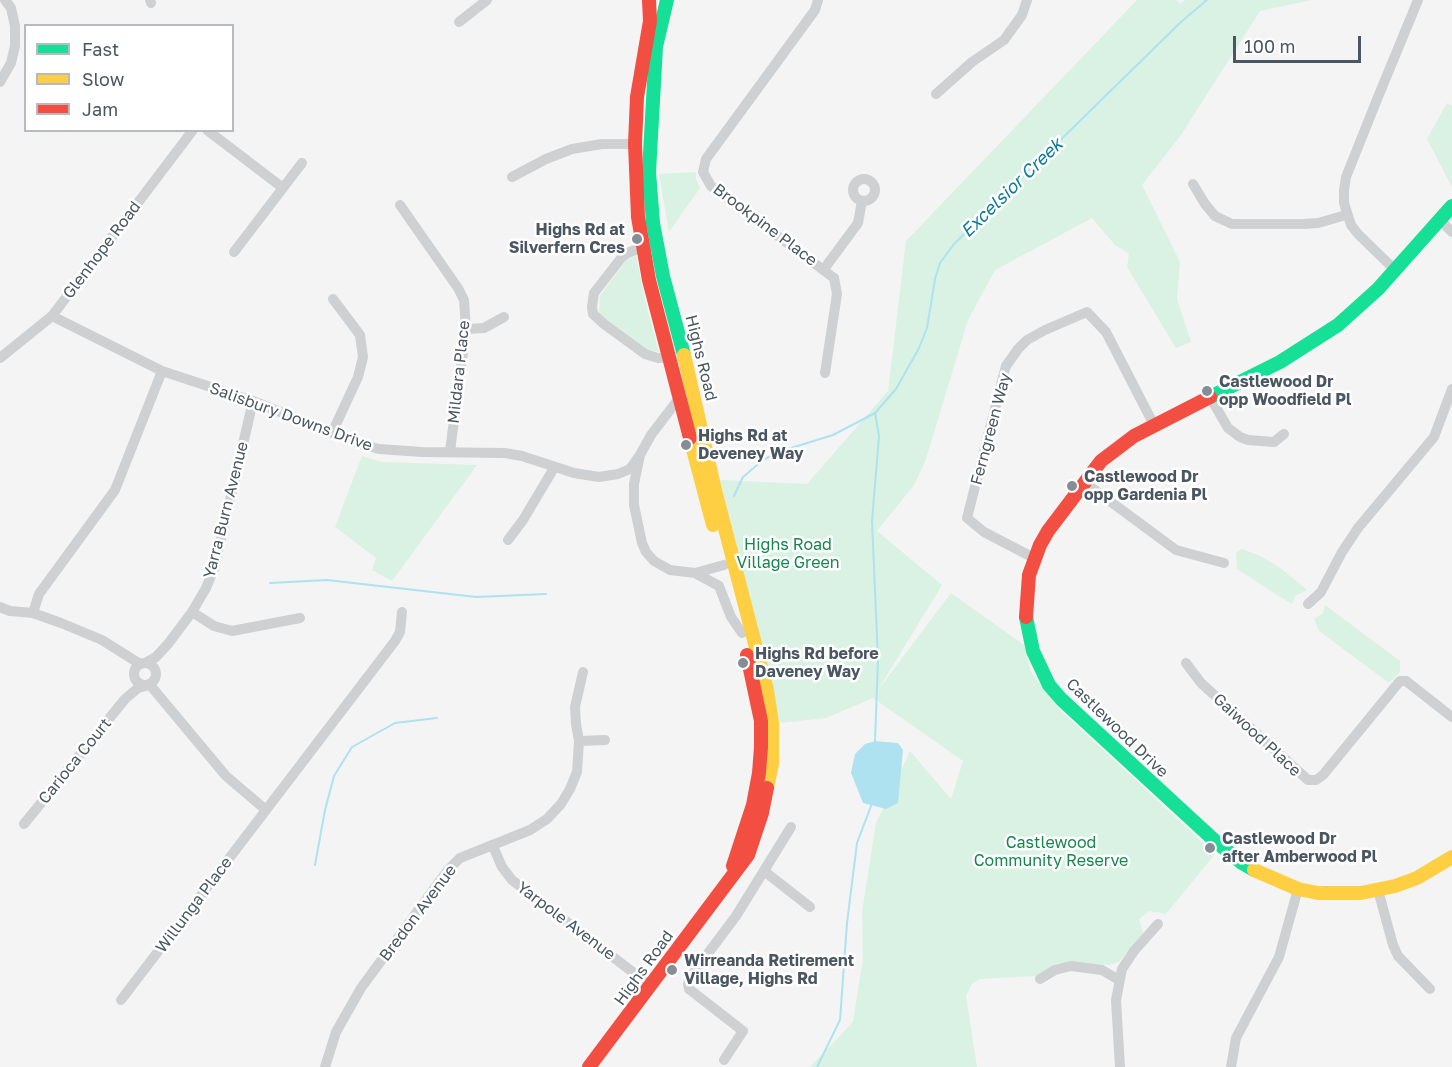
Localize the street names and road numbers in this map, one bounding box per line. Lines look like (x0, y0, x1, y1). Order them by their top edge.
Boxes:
street label: Brookpine Place (709, 180, 821, 270)
street label: Glenhope Road (59, 197, 145, 303)
street label: Highs Road (681, 313, 721, 403)
street label: Mildara Place (444, 319, 474, 425)
street label: Ferngreen Way (967, 371, 1015, 487)
street label: Salisbury Downs Drive (207, 379, 375, 455)
street label: Yarra Burn Avenue (200, 440, 252, 580)
street label: Castlewood Drive (1062, 674, 1172, 782)
street label: Gaiwood Place (1209, 689, 1305, 781)
street label: Carioca Court (35, 714, 115, 808)
street label: Willunga Place (152, 853, 236, 957)
street label: Bredon Avenue (375, 861, 461, 965)
street label: Yarpole Avenue (513, 878, 619, 964)
street label: Highs Road (610, 927, 678, 1009)

